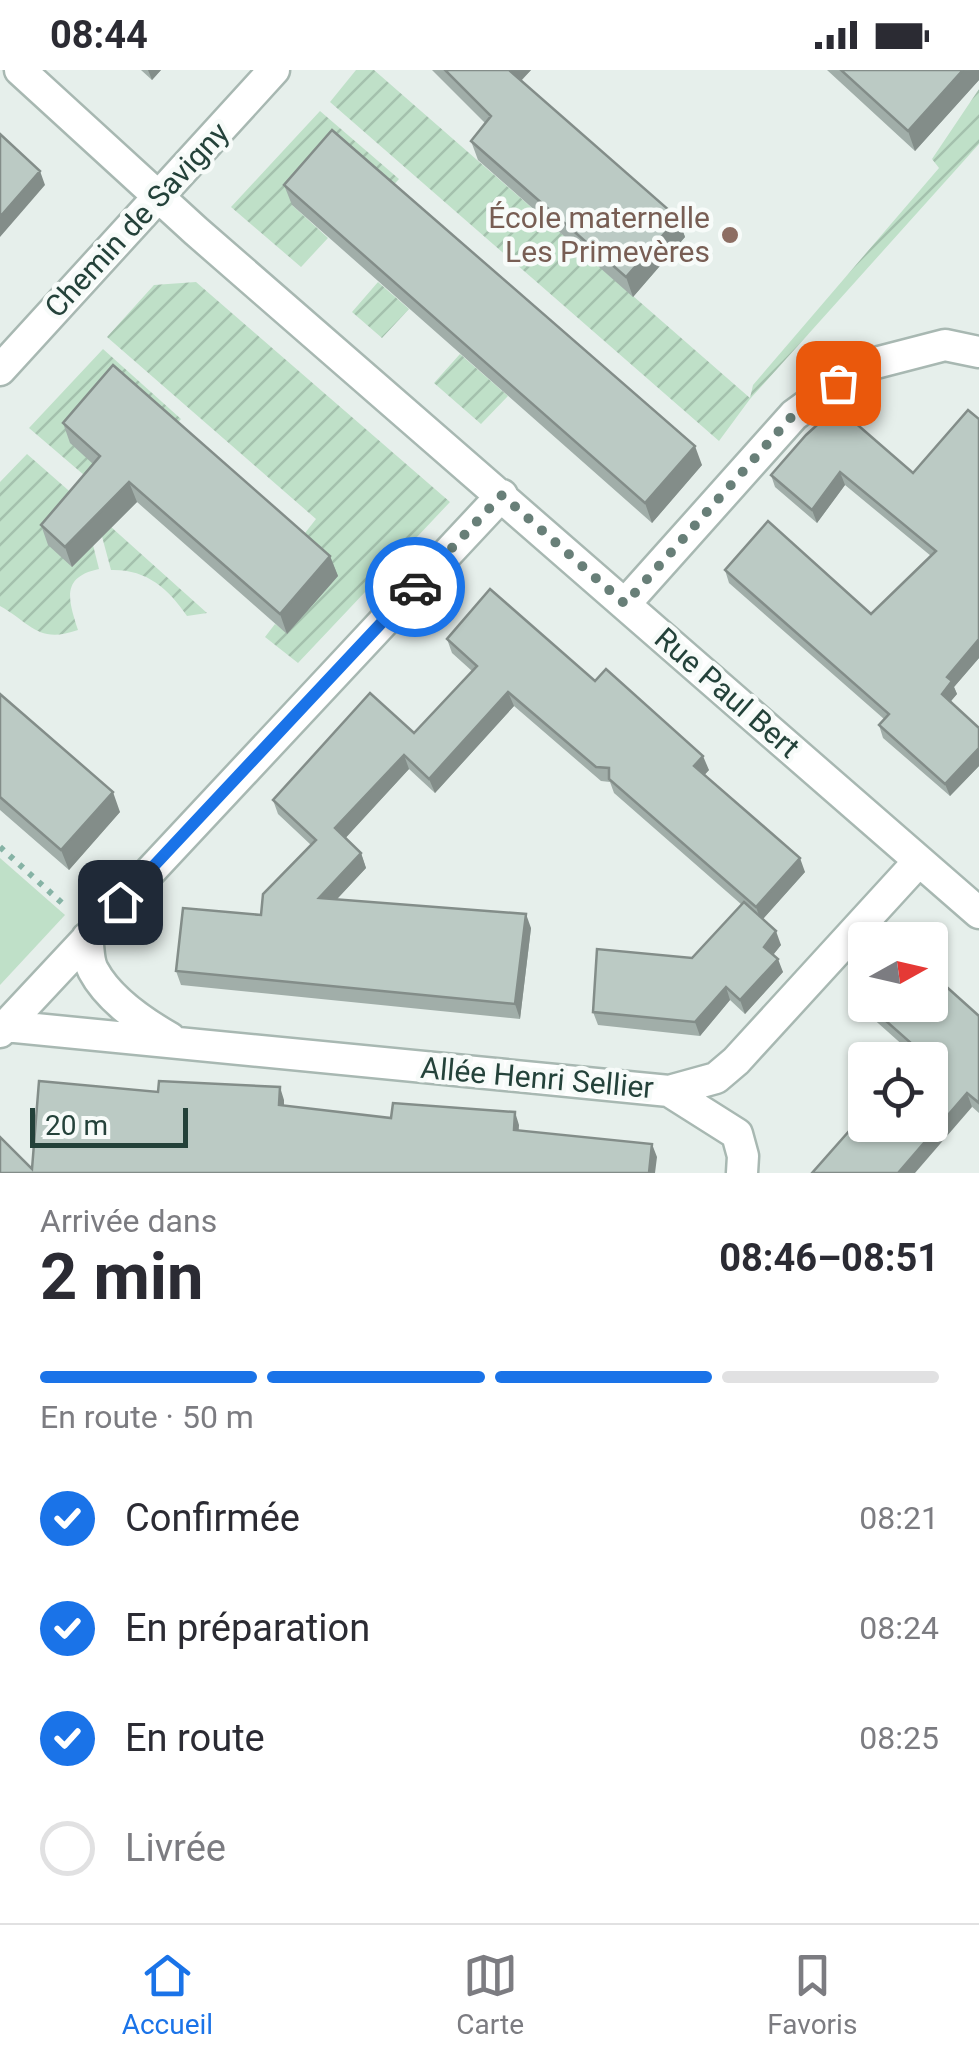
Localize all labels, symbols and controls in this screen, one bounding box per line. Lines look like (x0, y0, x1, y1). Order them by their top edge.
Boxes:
text: 08:44 (50, 13, 148, 57)
street label: Chemin de Savigny (37, 115, 236, 324)
place label: École maternelle Les Primevères (488, 200, 710, 269)
marker: École maternelle Les Primevères (719, 224, 741, 246)
pin (796, 341, 881, 426)
icon: bag (811, 356, 866, 411)
courier (365, 537, 465, 637)
icon: car (388, 560, 443, 615)
street label: Rue Paul Bert (648, 620, 807, 765)
pin (78, 860, 163, 945)
icon: home (93, 875, 148, 930)
north arrow (848, 922, 948, 1022)
map controls (848, 922, 948, 1142)
button: locate (848, 1042, 948, 1142)
street label: Allée Henri Sellier (419, 1050, 655, 1105)
scale bar (30, 1103, 188, 1148)
text: 20 m (45, 1109, 108, 1142)
text: Arrivée dans (40, 1202, 217, 1240)
text: 08:46–08:51 (719, 1236, 939, 1280)
text: 2 min (40, 1239, 203, 1315)
text: En route · 50 m (40, 1398, 254, 1436)
icon: check (40, 1491, 95, 1546)
text: Confirmée (125, 1496, 300, 1540)
text: 08:21 (859, 1499, 939, 1537)
icon: check (40, 1601, 95, 1656)
text: En préparation (125, 1606, 370, 1650)
text: 08:24 (859, 1609, 939, 1647)
icon: check (40, 1711, 95, 1766)
text: En route (125, 1716, 265, 1760)
text: 08:25 (859, 1719, 939, 1757)
text: Livrée (125, 1826, 226, 1870)
tab: Accueil (122, 1948, 213, 2041)
tab: Carte (456, 1948, 524, 2041)
tab: Favoris (767, 1948, 857, 2041)

